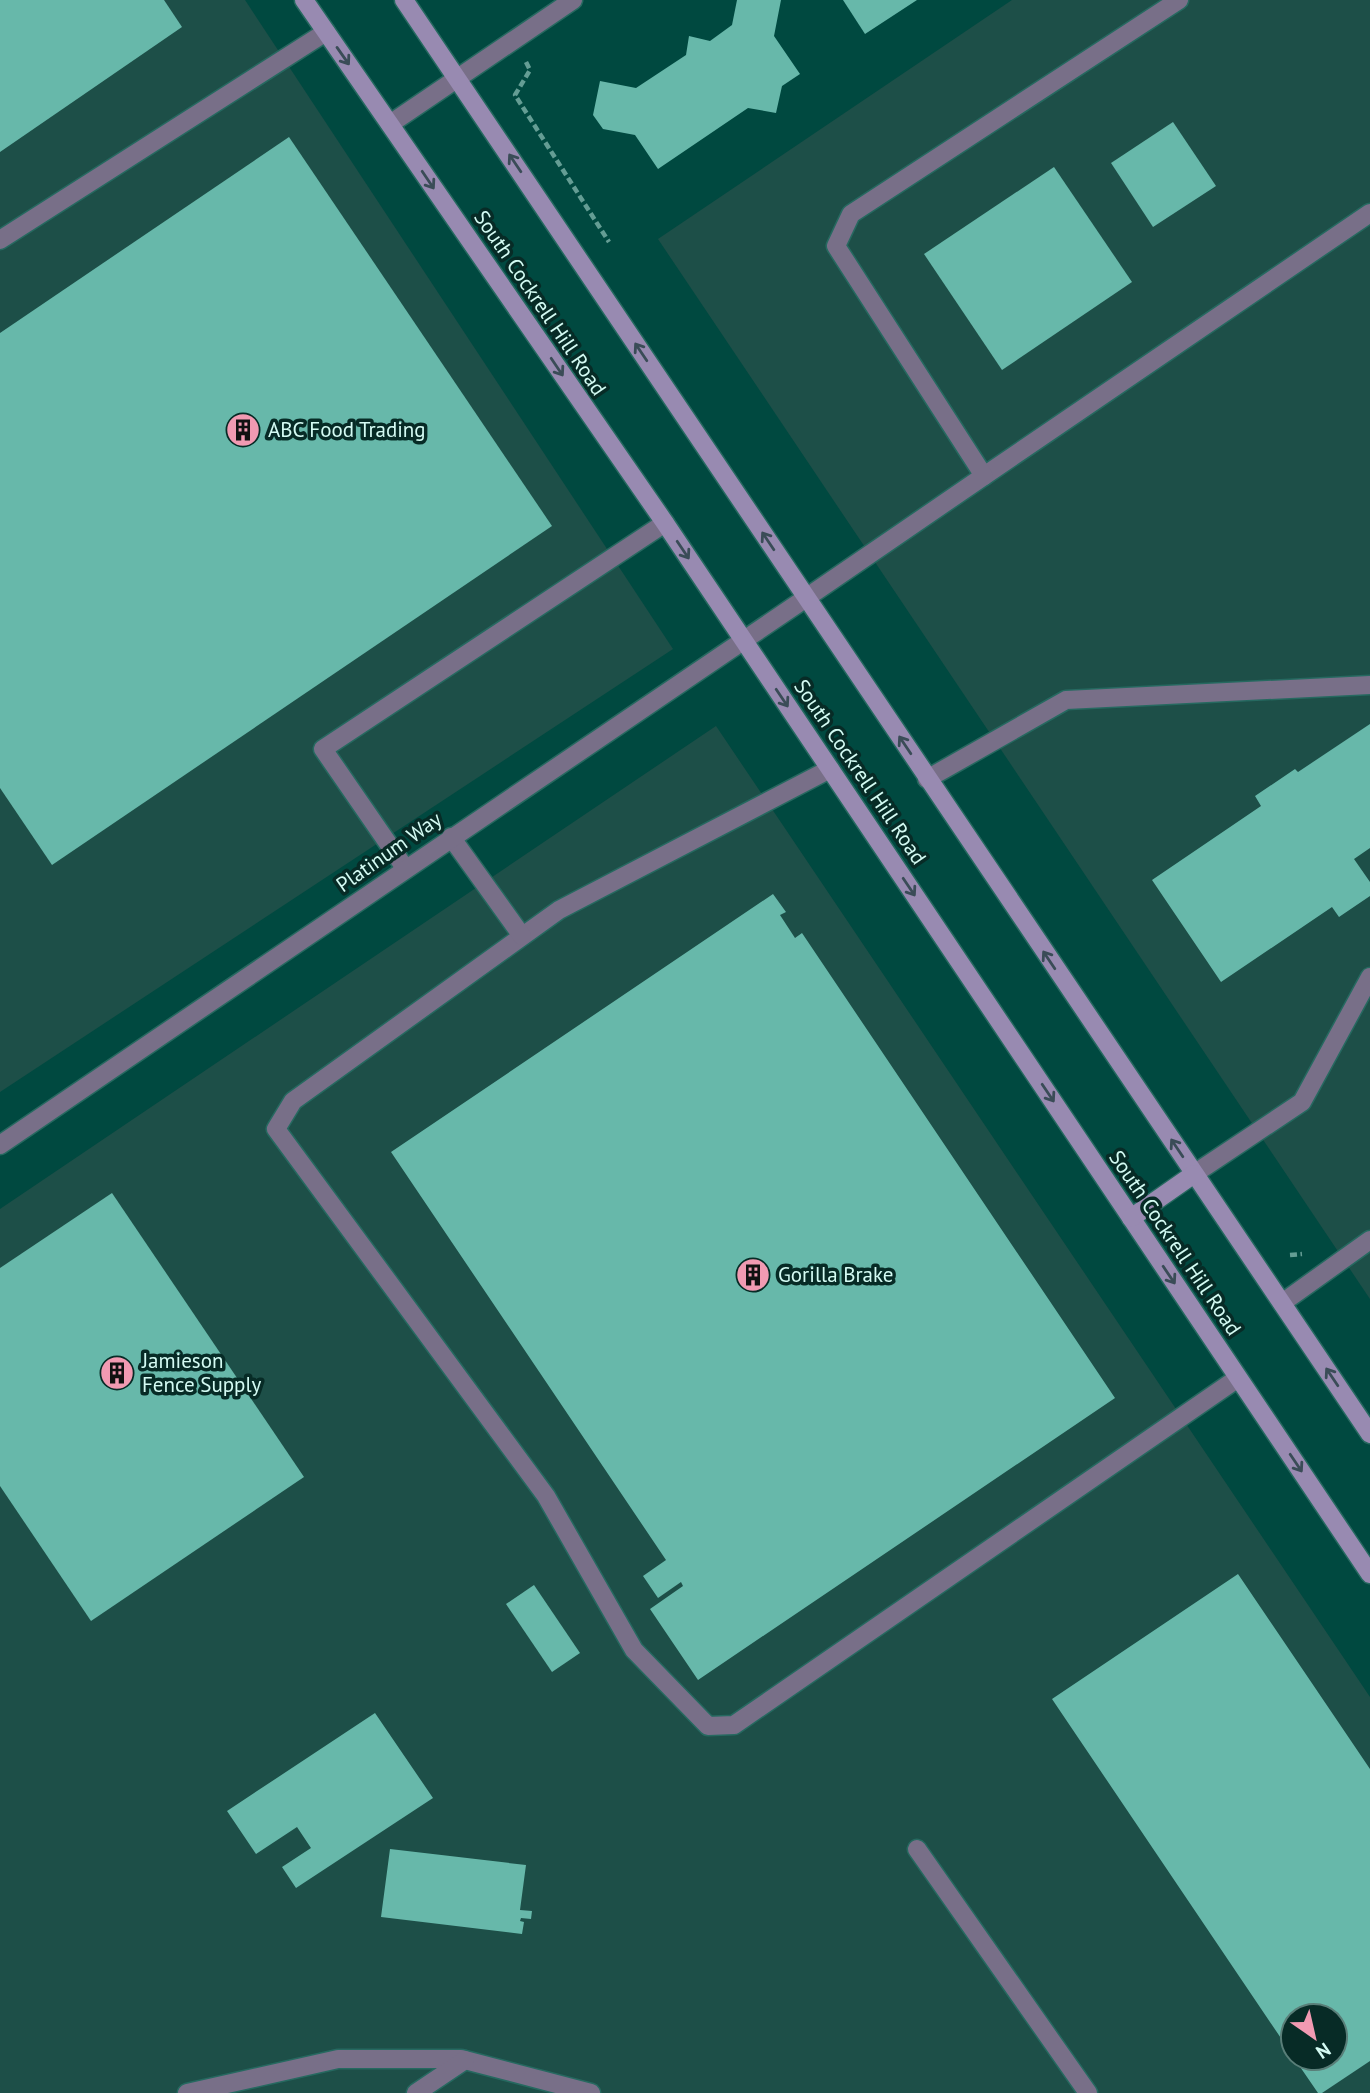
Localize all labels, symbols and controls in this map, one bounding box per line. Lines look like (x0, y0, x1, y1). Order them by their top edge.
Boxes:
one-way arrow (336, 46, 350, 65)
one-way arrow (508, 154, 522, 173)
one-way arrow (421, 170, 435, 189)
street label: South Cockrell Hill Road (468, 205, 612, 401)
one-way arrow (634, 343, 648, 362)
one-way arrow (550, 357, 564, 377)
building icon: ABC Food Trading (224, 411, 262, 449)
place label: ABC Food Trading (268, 416, 426, 443)
one-way arrow (760, 532, 774, 552)
one-way arrow (676, 539, 690, 559)
street label: South Cockrell Hill Road (788, 674, 932, 870)
one-way arrow (775, 687, 789, 707)
one-way arrow (898, 736, 912, 755)
street label: Platinum Way (331, 805, 447, 898)
one-way arrow (902, 876, 916, 896)
one-way arrow (1042, 951, 1057, 970)
one-way arrow (1040, 1083, 1055, 1102)
one-way arrow (1170, 1139, 1184, 1158)
street label: South Cockrell Hill Road (1103, 1145, 1247, 1341)
building icon: Gorilla Brake (734, 1256, 772, 1294)
place label: Gorilla Brake (778, 1261, 893, 1288)
one-way arrow (1162, 1264, 1176, 1284)
place label: Jamieson Fence Supply (141, 1347, 262, 1398)
building icon: Jamieson Fence Supply (98, 1354, 136, 1392)
one-way arrow (1325, 1368, 1339, 1387)
one-way arrow (1289, 1453, 1303, 1473)
north arrow (1279, 2002, 1349, 2072)
text: N (1312, 2038, 1335, 2065)

